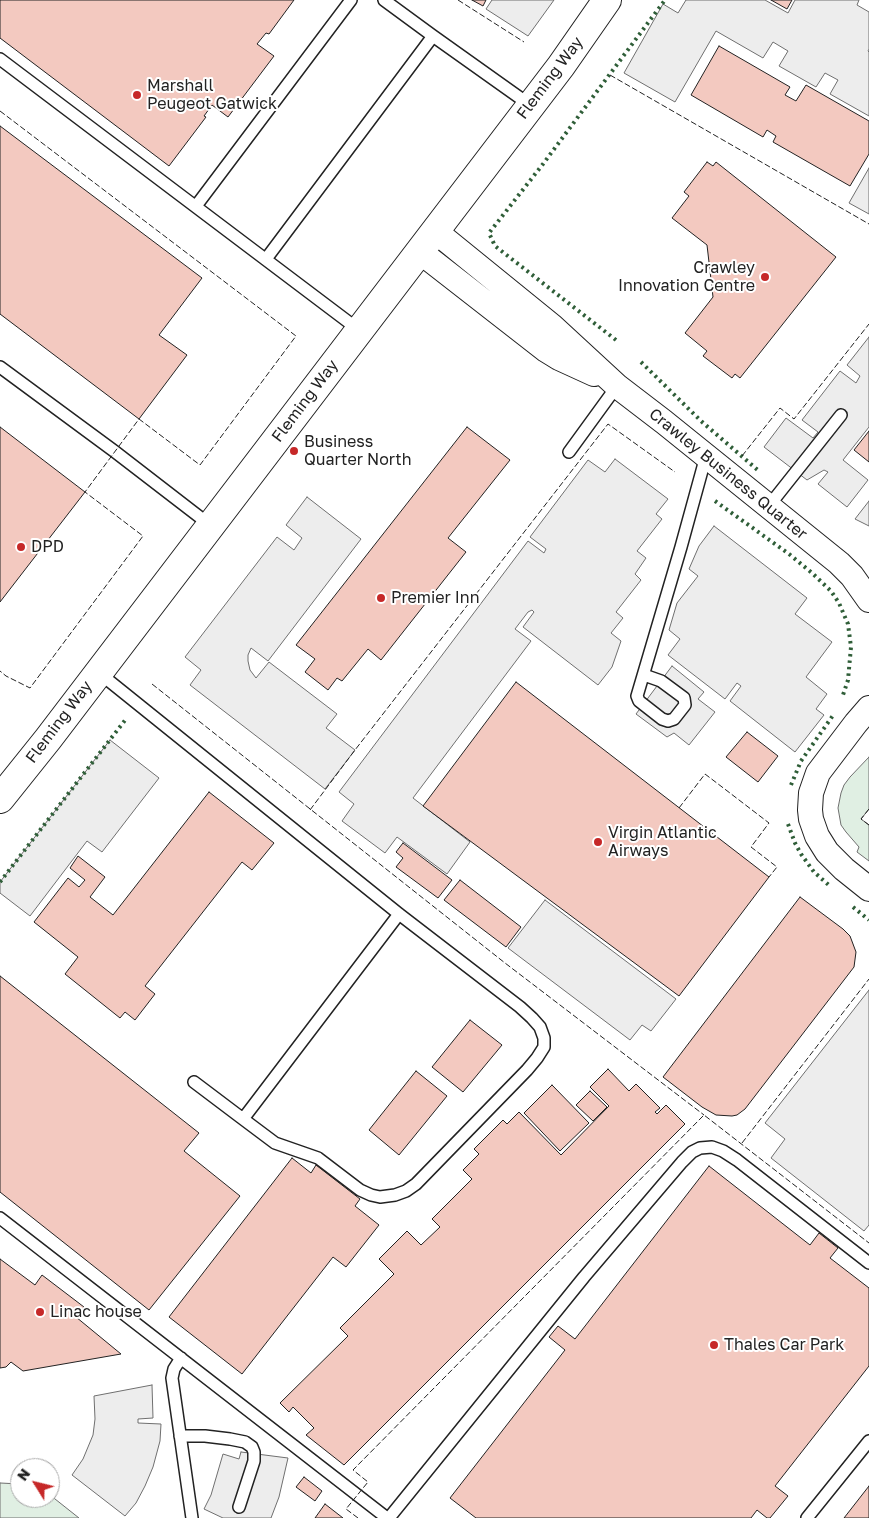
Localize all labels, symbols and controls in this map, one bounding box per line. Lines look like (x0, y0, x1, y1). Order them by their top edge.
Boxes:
street label: Fleming Way (513, 33, 587, 123)
place label: Marshall Peugeot Gatwick (147, 76, 277, 114)
marker: Marshall Peugeot Gatwick (131, 89, 143, 101)
place label: Crawley Innovation Centre (618, 258, 755, 296)
marker: Crawley Innovation Centre (759, 271, 771, 283)
street label: Fleming Way (268, 356, 342, 446)
street label: Crawley Business Quarter (645, 404, 811, 544)
place label: Business Quarter North (304, 432, 412, 470)
marker: Business Quarter North (288, 445, 300, 457)
place label: DPD (31, 537, 64, 557)
marker: DPD (15, 541, 27, 553)
place label: Premier Inn (391, 588, 480, 608)
marker: Premier Inn (375, 592, 387, 604)
street label: Fleming Way (22, 677, 96, 767)
place label: Virgin Atlantic Airways (608, 823, 717, 861)
marker: Virgin Atlantic Airways (592, 836, 604, 848)
place label: Linac house (50, 1302, 142, 1322)
marker: Linac house (34, 1306, 46, 1318)
place label: Thales Car Park (724, 1335, 844, 1355)
marker: Thales Car Park (708, 1339, 720, 1351)
north arrow (10, 1458, 60, 1508)
text: N (13, 1465, 33, 1484)

